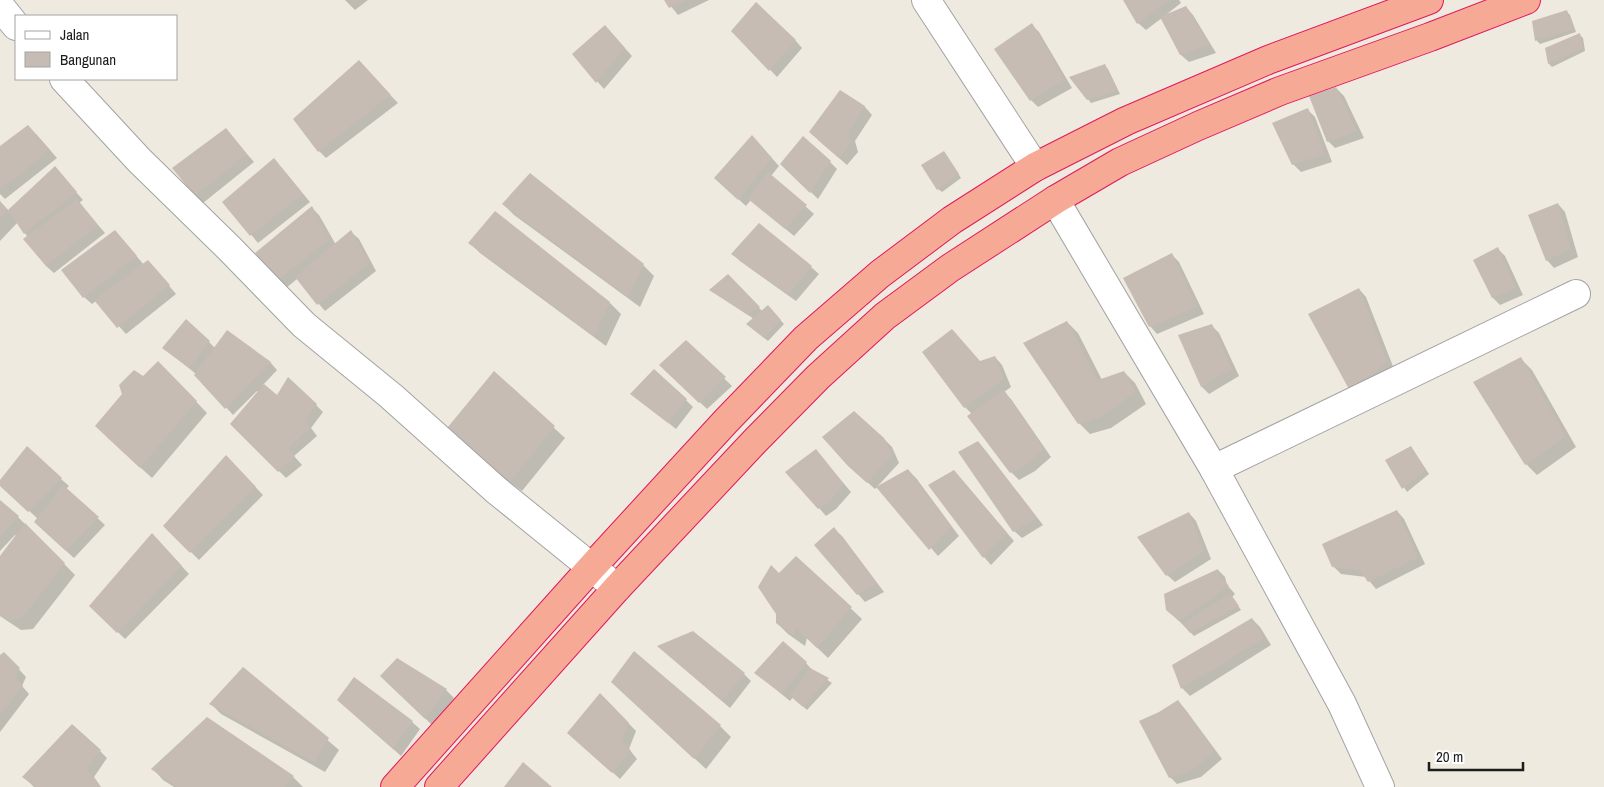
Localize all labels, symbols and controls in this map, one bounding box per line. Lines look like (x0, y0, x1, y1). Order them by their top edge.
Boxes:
legend (15, 15, 178, 80)
text: Jalan (60, 24, 89, 45)
text: Bangunan (60, 49, 116, 70)
scale bar (1429, 740, 1523, 772)
text: 20 m (1436, 746, 1463, 767)

